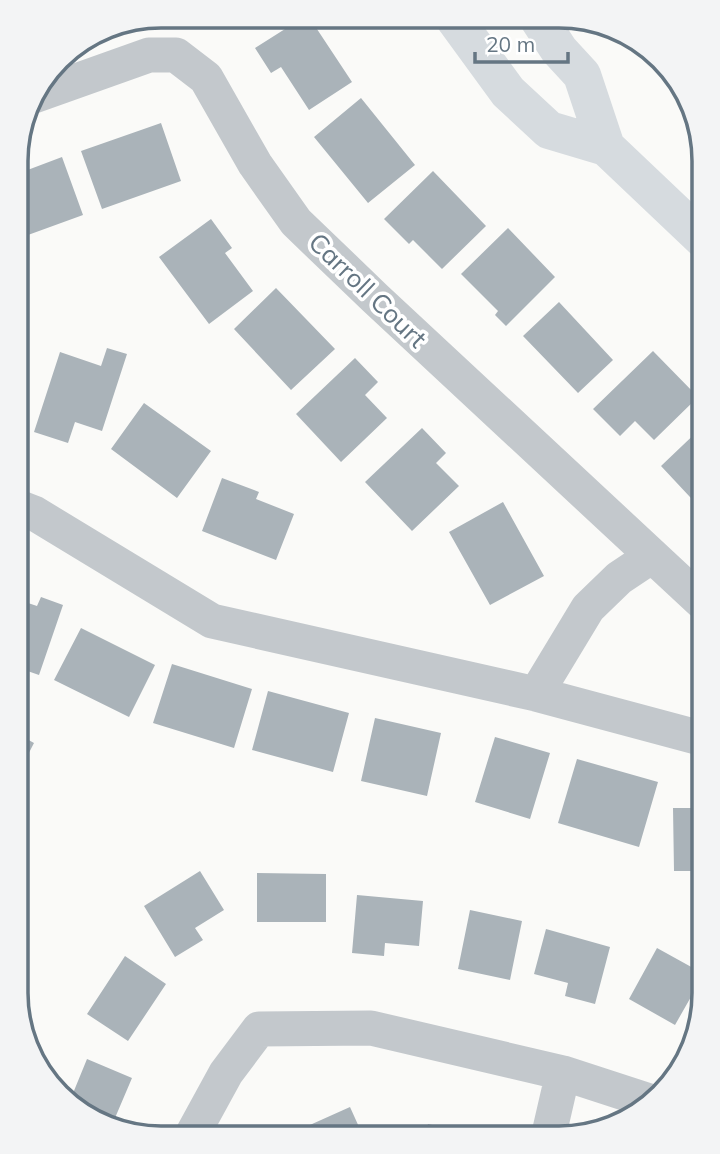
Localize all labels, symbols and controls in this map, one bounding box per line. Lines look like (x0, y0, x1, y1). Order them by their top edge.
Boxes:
scale bar (475, 21, 568, 65)
text: 20 m (486, 31, 535, 57)
street label: Carroll Court (302, 225, 434, 355)

